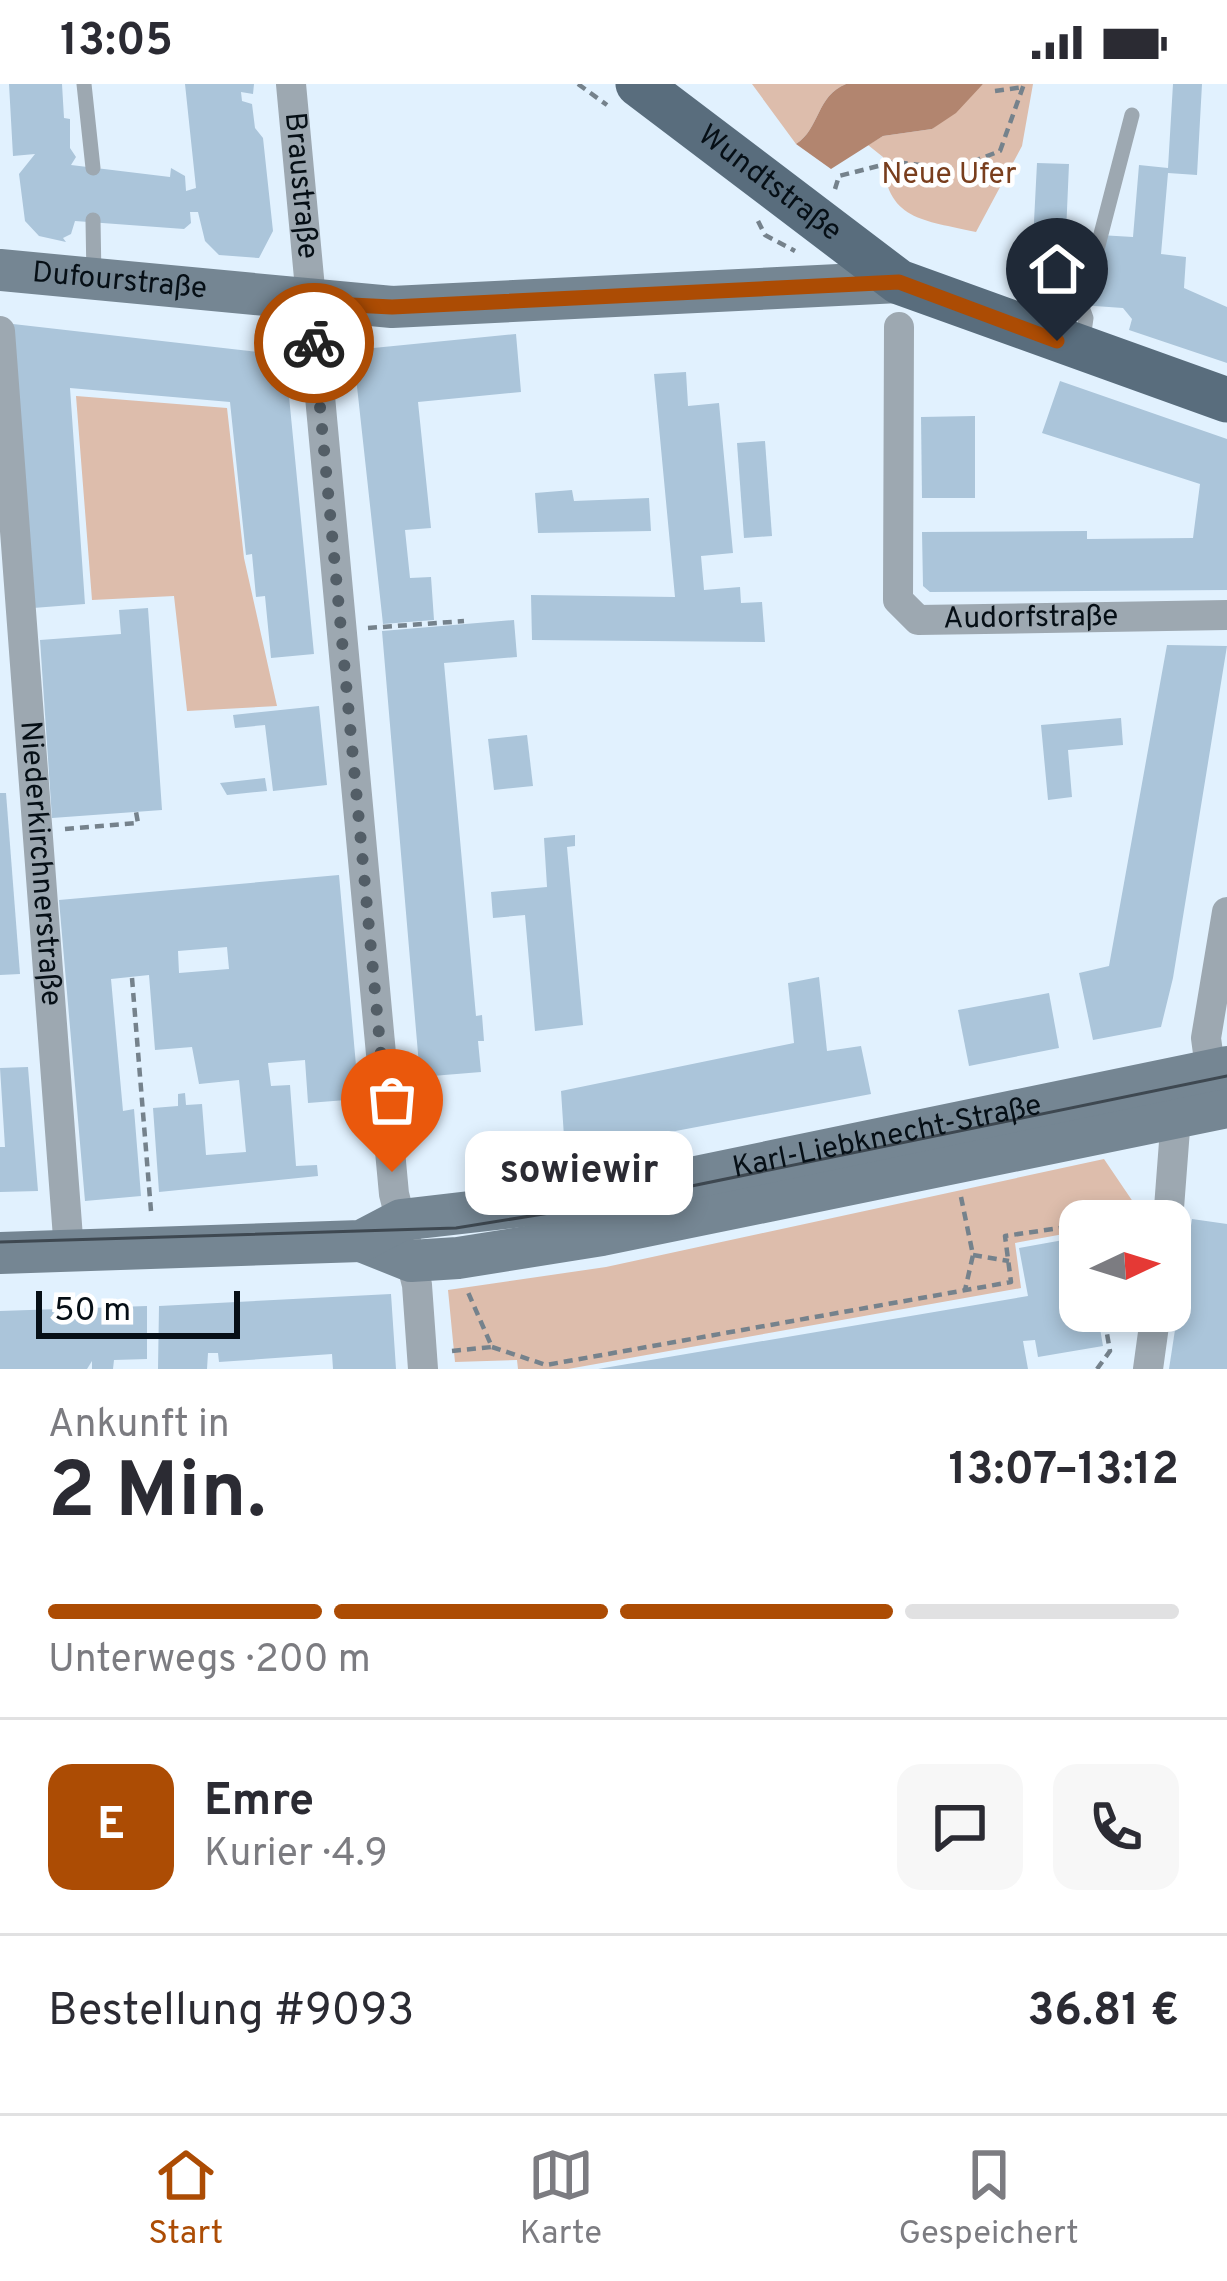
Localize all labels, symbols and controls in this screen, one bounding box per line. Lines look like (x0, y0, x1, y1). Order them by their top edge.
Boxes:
text: 13:05 (60, 14, 173, 71)
street label: Braustraße (275, 111, 326, 260)
street label: Wundtstraße (690, 117, 849, 250)
park label: Neue Ufer (881, 157, 1017, 194)
pin (1006, 218, 1108, 341)
icon: home (1024, 236, 1090, 302)
street label: Dufourstraße (30, 255, 208, 308)
courier (254, 283, 374, 403)
icon: bike (281, 310, 347, 376)
street label: Audorfstraße (943, 598, 1119, 638)
street label: Niederkirchnerstraße (11, 720, 69, 1007)
pin (341, 1049, 443, 1172)
icon: bag (359, 1067, 425, 1133)
street label: Karl-Liebknecht-Straße (729, 1087, 1045, 1187)
callout: sowiewir (464, 1130, 692, 1214)
text: sowiewir (500, 1148, 658, 1197)
north arrow (1059, 1200, 1191, 1332)
map controls (1059, 1200, 1191, 1332)
scale bar (36, 1285, 240, 1338)
text: 50 m (54, 1291, 131, 1333)
text: Ankunft in (48, 1402, 230, 1451)
text: 13:07–13:12 (949, 1443, 1179, 1500)
text: 2 Min. (48, 1446, 266, 1545)
text: Unterwegs · 200 m (48, 1637, 371, 1686)
button: chat (897, 1764, 1023, 1890)
button: phone (1053, 1764, 1179, 1890)
text: Emre (204, 1774, 314, 1831)
text: E (97, 1798, 125, 1855)
text: Kurier · 4.9 (204, 1831, 388, 1880)
text: Bestellung #9093 (48, 1984, 414, 2041)
text: 36.81 € (1027, 1984, 1179, 2041)
tab: Start (148, 2142, 223, 2256)
tab: Karte (520, 2142, 602, 2256)
tab: Gespeichert (898, 2142, 1079, 2256)

